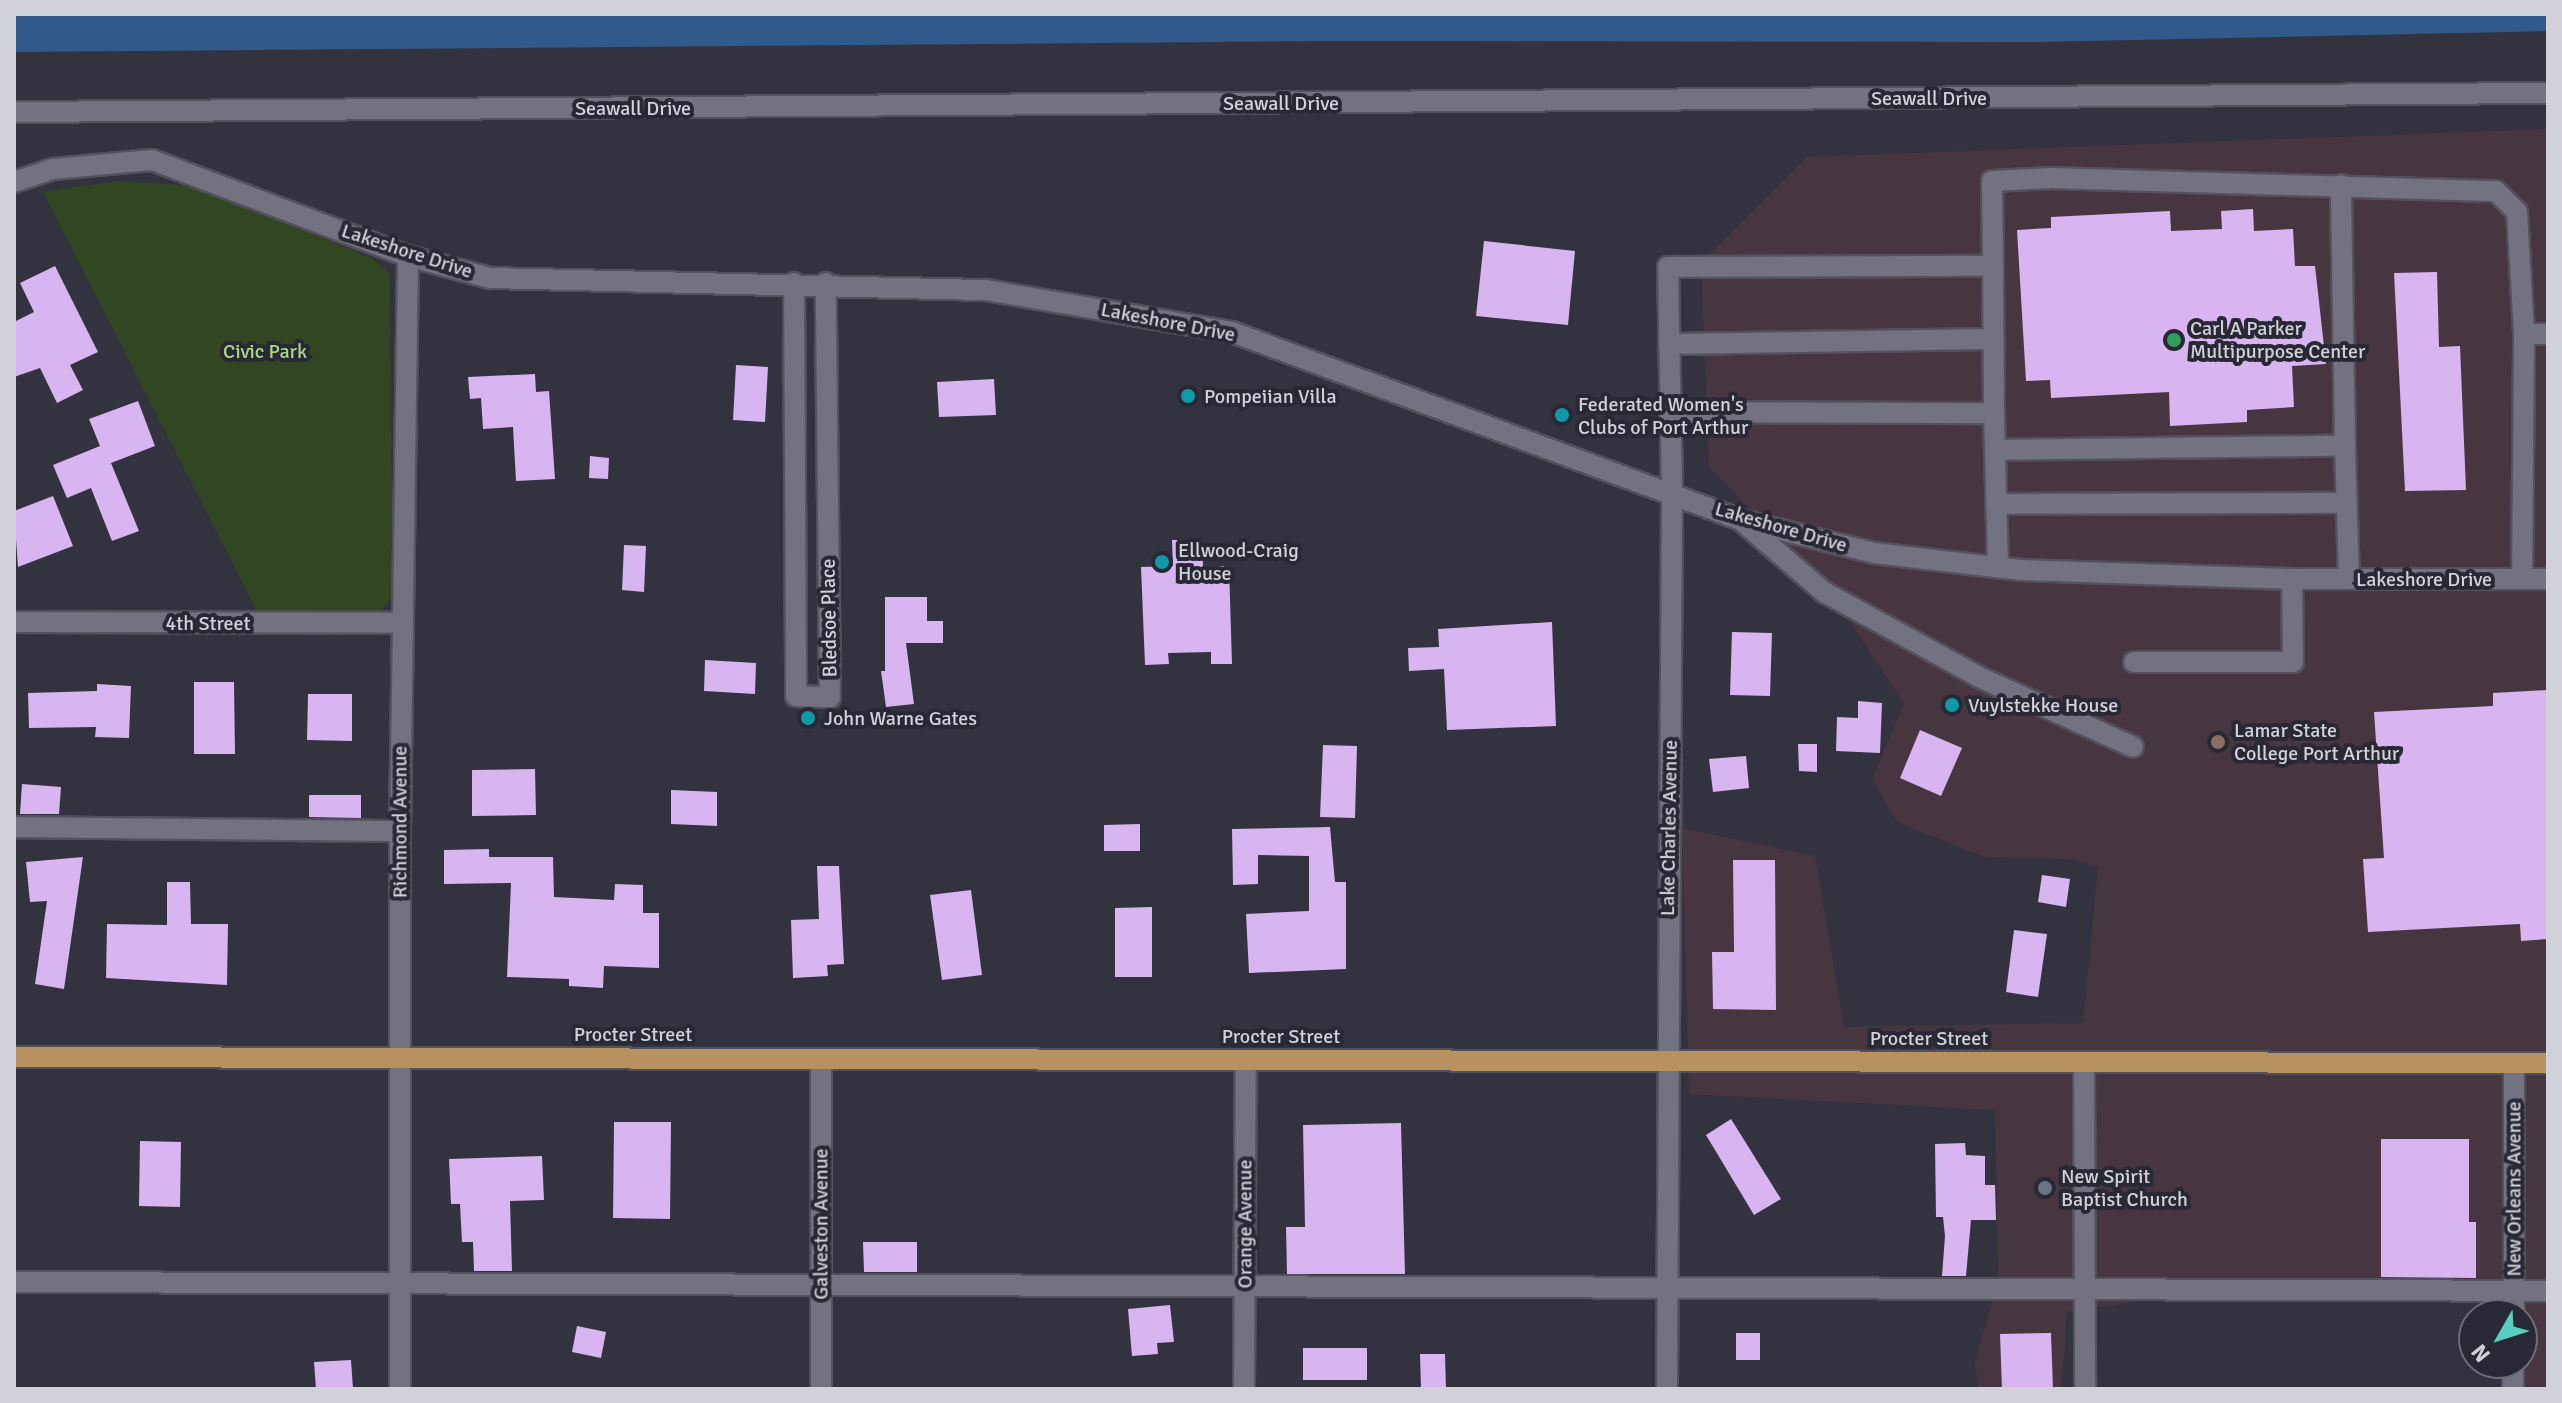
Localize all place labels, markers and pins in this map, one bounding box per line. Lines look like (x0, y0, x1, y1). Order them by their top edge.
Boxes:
place label: Carl A Parker Multipurpose Center (2190, 316, 2365, 363)
marker: Carl A Parker Multipurpose Center (2165, 331, 2183, 349)
place label: Pompeiian Villa (1204, 384, 1337, 408)
marker: Pompeiian Villa (1179, 387, 1197, 405)
place label: Federated Women's Clubs of Port Arthur (1578, 392, 1748, 439)
marker: Federated Women's Clubs of Port Arthur (1553, 406, 1571, 424)
place label: Ellwood-Craig House (1178, 538, 1299, 585)
marker: Ellwood-Craig House (1153, 553, 1171, 571)
place label: Vuylstekke House (1968, 693, 2118, 717)
marker: Vuylstekke House (1943, 696, 1961, 714)
place label: John Warne Gates (824, 706, 977, 730)
marker: John Warne Gates (799, 709, 817, 727)
place label: Lamar State College Port Arthur (2234, 718, 2399, 765)
marker: Lamar State College Port Arthur (2209, 733, 2227, 751)
place label: New Spirit Baptist Church (2061, 1164, 2188, 1211)
marker: New Spirit Baptist Church (2036, 1179, 2054, 1197)

